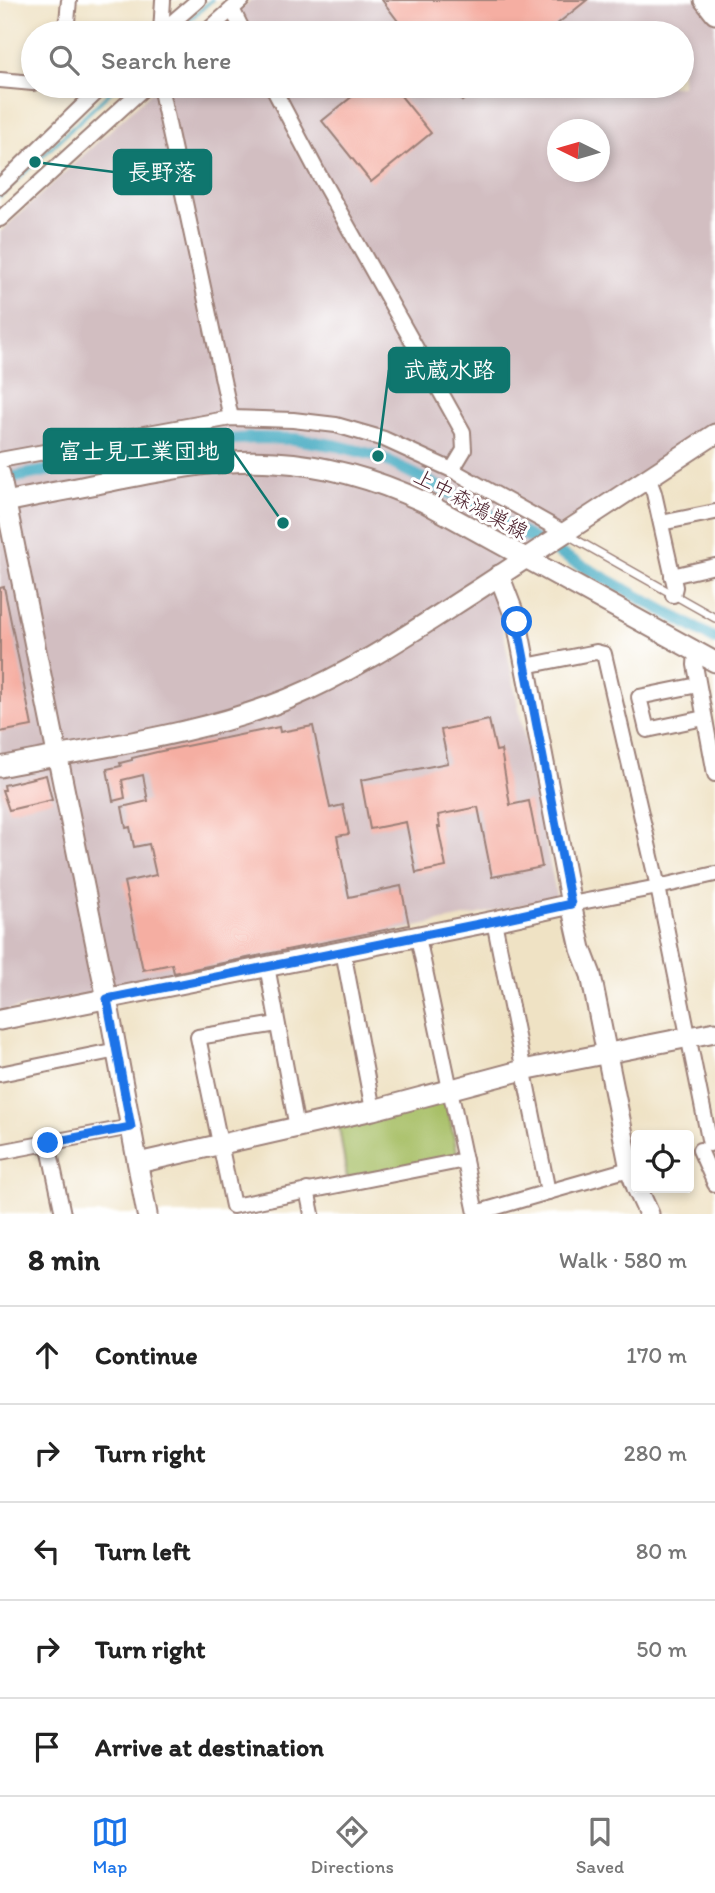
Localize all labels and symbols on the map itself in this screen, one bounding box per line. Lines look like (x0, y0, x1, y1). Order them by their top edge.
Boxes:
north arrow (547, 119, 610, 182)
callout: 長野落 (114, 150, 211, 194)
text: 長野落 (128, 158, 197, 186)
callout: 武蔵水路 (389, 348, 509, 392)
text: 武蔵水路 (403, 356, 495, 384)
callout: 富士見工業団地 (44, 429, 233, 473)
text: 富士見工業団地 (59, 437, 220, 465)
street label: 上中森鴻巣線 (410, 463, 533, 544)
route start (501, 606, 532, 637)
route end (32, 1127, 63, 1158)

